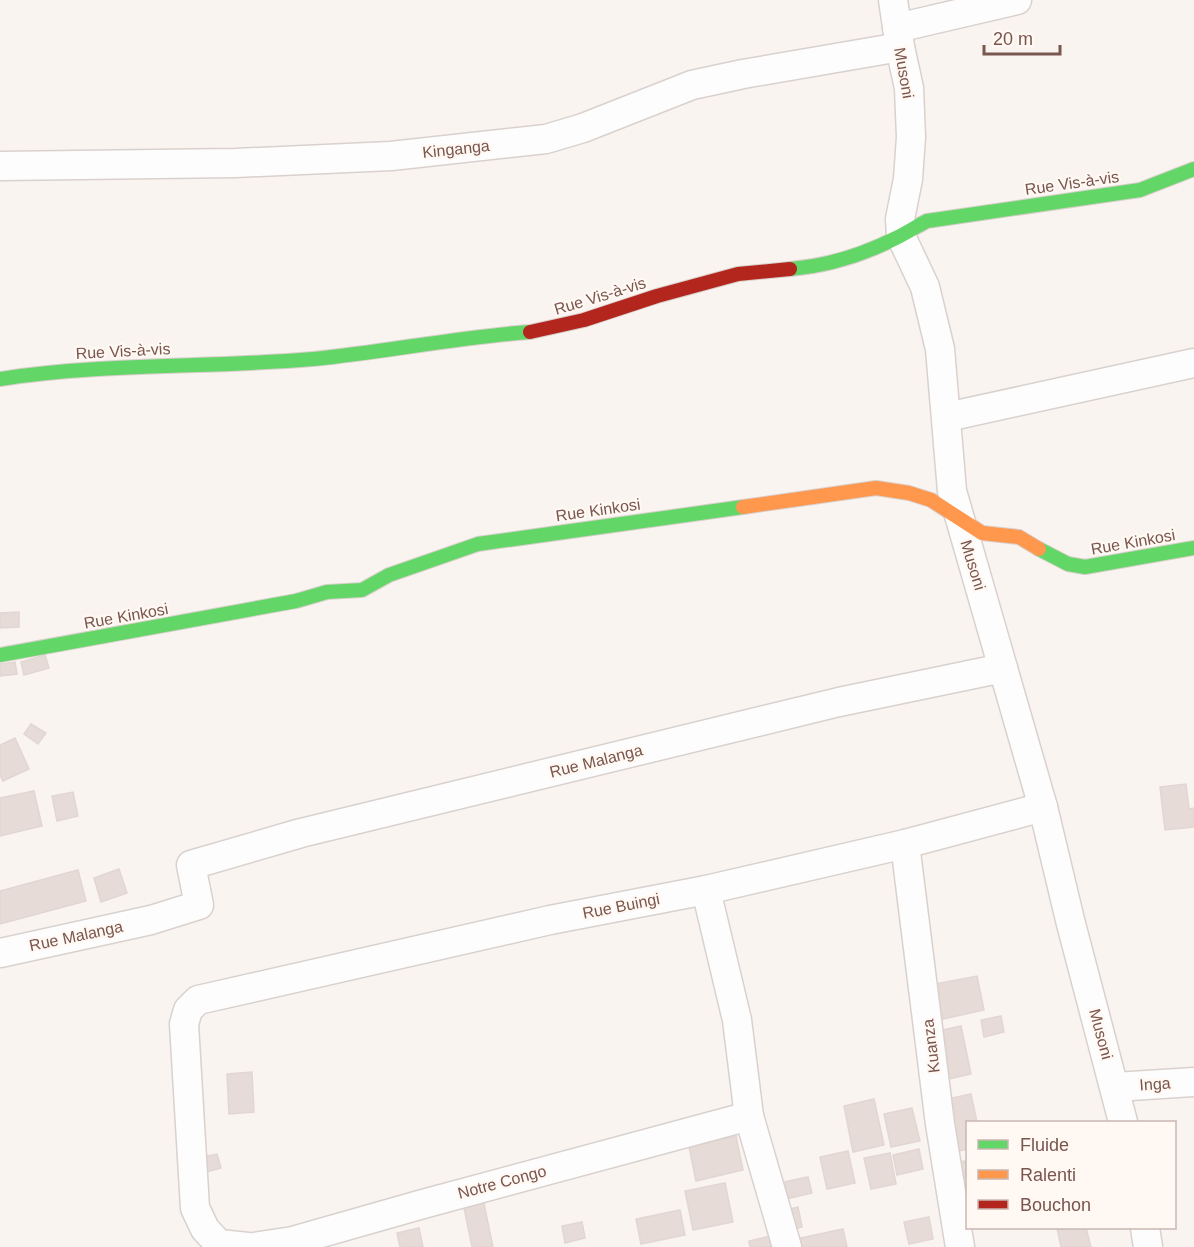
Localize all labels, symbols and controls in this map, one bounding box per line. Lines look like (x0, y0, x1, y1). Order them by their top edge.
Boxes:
scale bar (984, 18, 1060, 56)
text: 20 m (993, 29, 1033, 49)
street label: Musoni (891, 46, 917, 100)
street label: Kinganga (421, 137, 491, 161)
street label: Rue Vis-à-vis (1024, 168, 1120, 198)
street label: Rue Vis-à-vis (552, 274, 648, 318)
street label: Rue Vis-à-vis (75, 340, 171, 362)
street label: Rue Kinkosi (555, 496, 641, 524)
street label: Rue Kinkosi (1089, 526, 1177, 558)
street label: Musoni (957, 538, 989, 592)
street label: Rue Kinkosi (82, 600, 170, 632)
street label: Rue Malanga (548, 741, 644, 781)
street label: Rue Buingi (581, 890, 661, 922)
street label: Rue Malanga (28, 918, 124, 954)
street label: Musoni (1086, 1007, 1116, 1061)
street label: Kuanza (919, 1018, 943, 1074)
street label: Inga (1139, 1074, 1171, 1094)
legend (966, 1121, 1176, 1229)
text: Fluide (1020, 1135, 1069, 1155)
street label: Notre Congo (456, 1162, 548, 1202)
text: Ralenti (1020, 1165, 1076, 1185)
text: Bouchon (1020, 1195, 1091, 1215)

